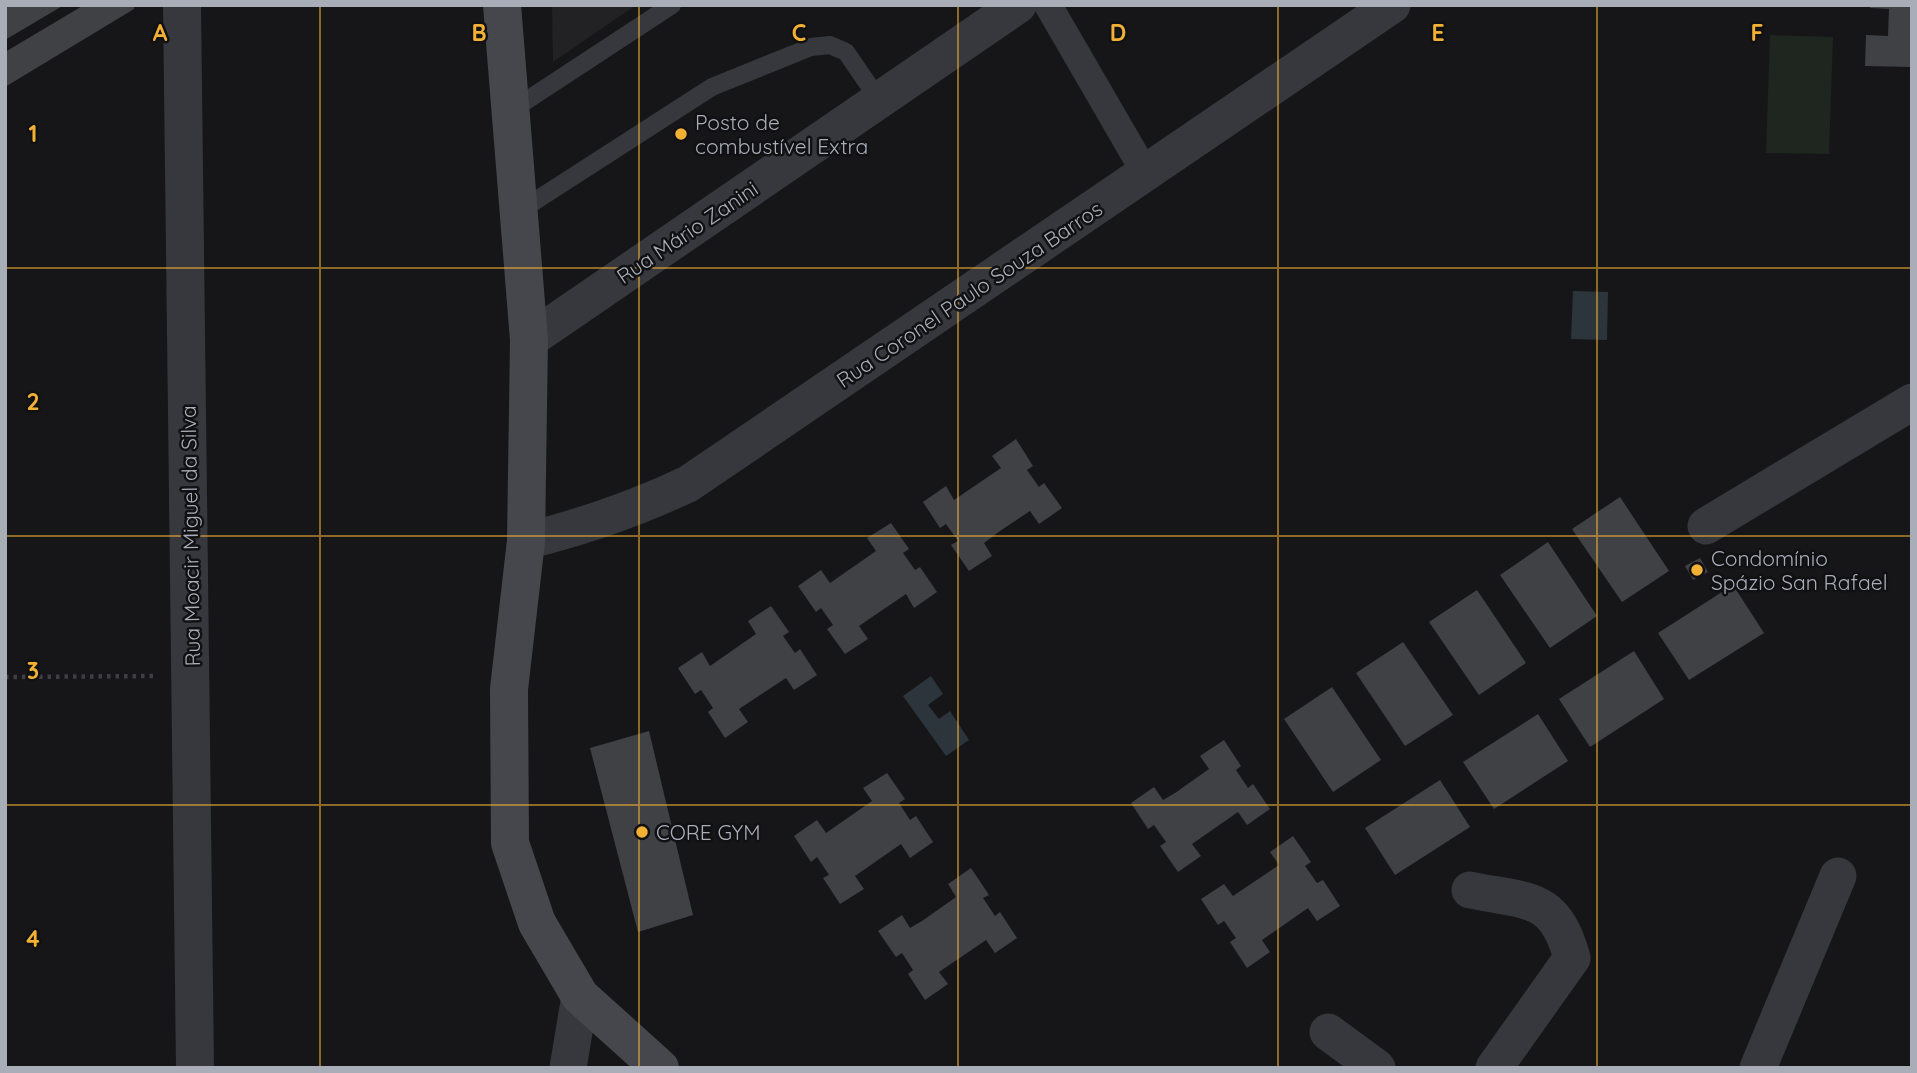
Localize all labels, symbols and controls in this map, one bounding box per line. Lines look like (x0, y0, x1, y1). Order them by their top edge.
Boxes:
text: A (153, 18, 168, 47)
text: B (471, 18, 487, 47)
text: C (792, 18, 806, 47)
text: D (1110, 18, 1126, 47)
text: E (1431, 18, 1445, 47)
text: F (1751, 18, 1763, 47)
place label: Posto de combustível Extra (695, 109, 868, 159)
text: 1 (29, 119, 37, 148)
marker: Posto de combustível Extra (673, 126, 689, 142)
street label: Rua Mário Zanini (611, 175, 763, 289)
street label: Rua Coronel Paulo Souza Barros (831, 195, 1107, 393)
text: 2 (26, 387, 40, 416)
street label: Rua Moacir Miguel da Silva (175, 405, 205, 667)
place label: Condomínio Spázio San Rafael (1711, 545, 1887, 595)
marker: Condomínio Spázio San Rafael (1689, 562, 1705, 578)
text: 3 (27, 656, 39, 685)
place label: CORE GYM (656, 819, 761, 845)
marker: CORE GYM (634, 824, 650, 840)
text: 4 (26, 924, 40, 953)

